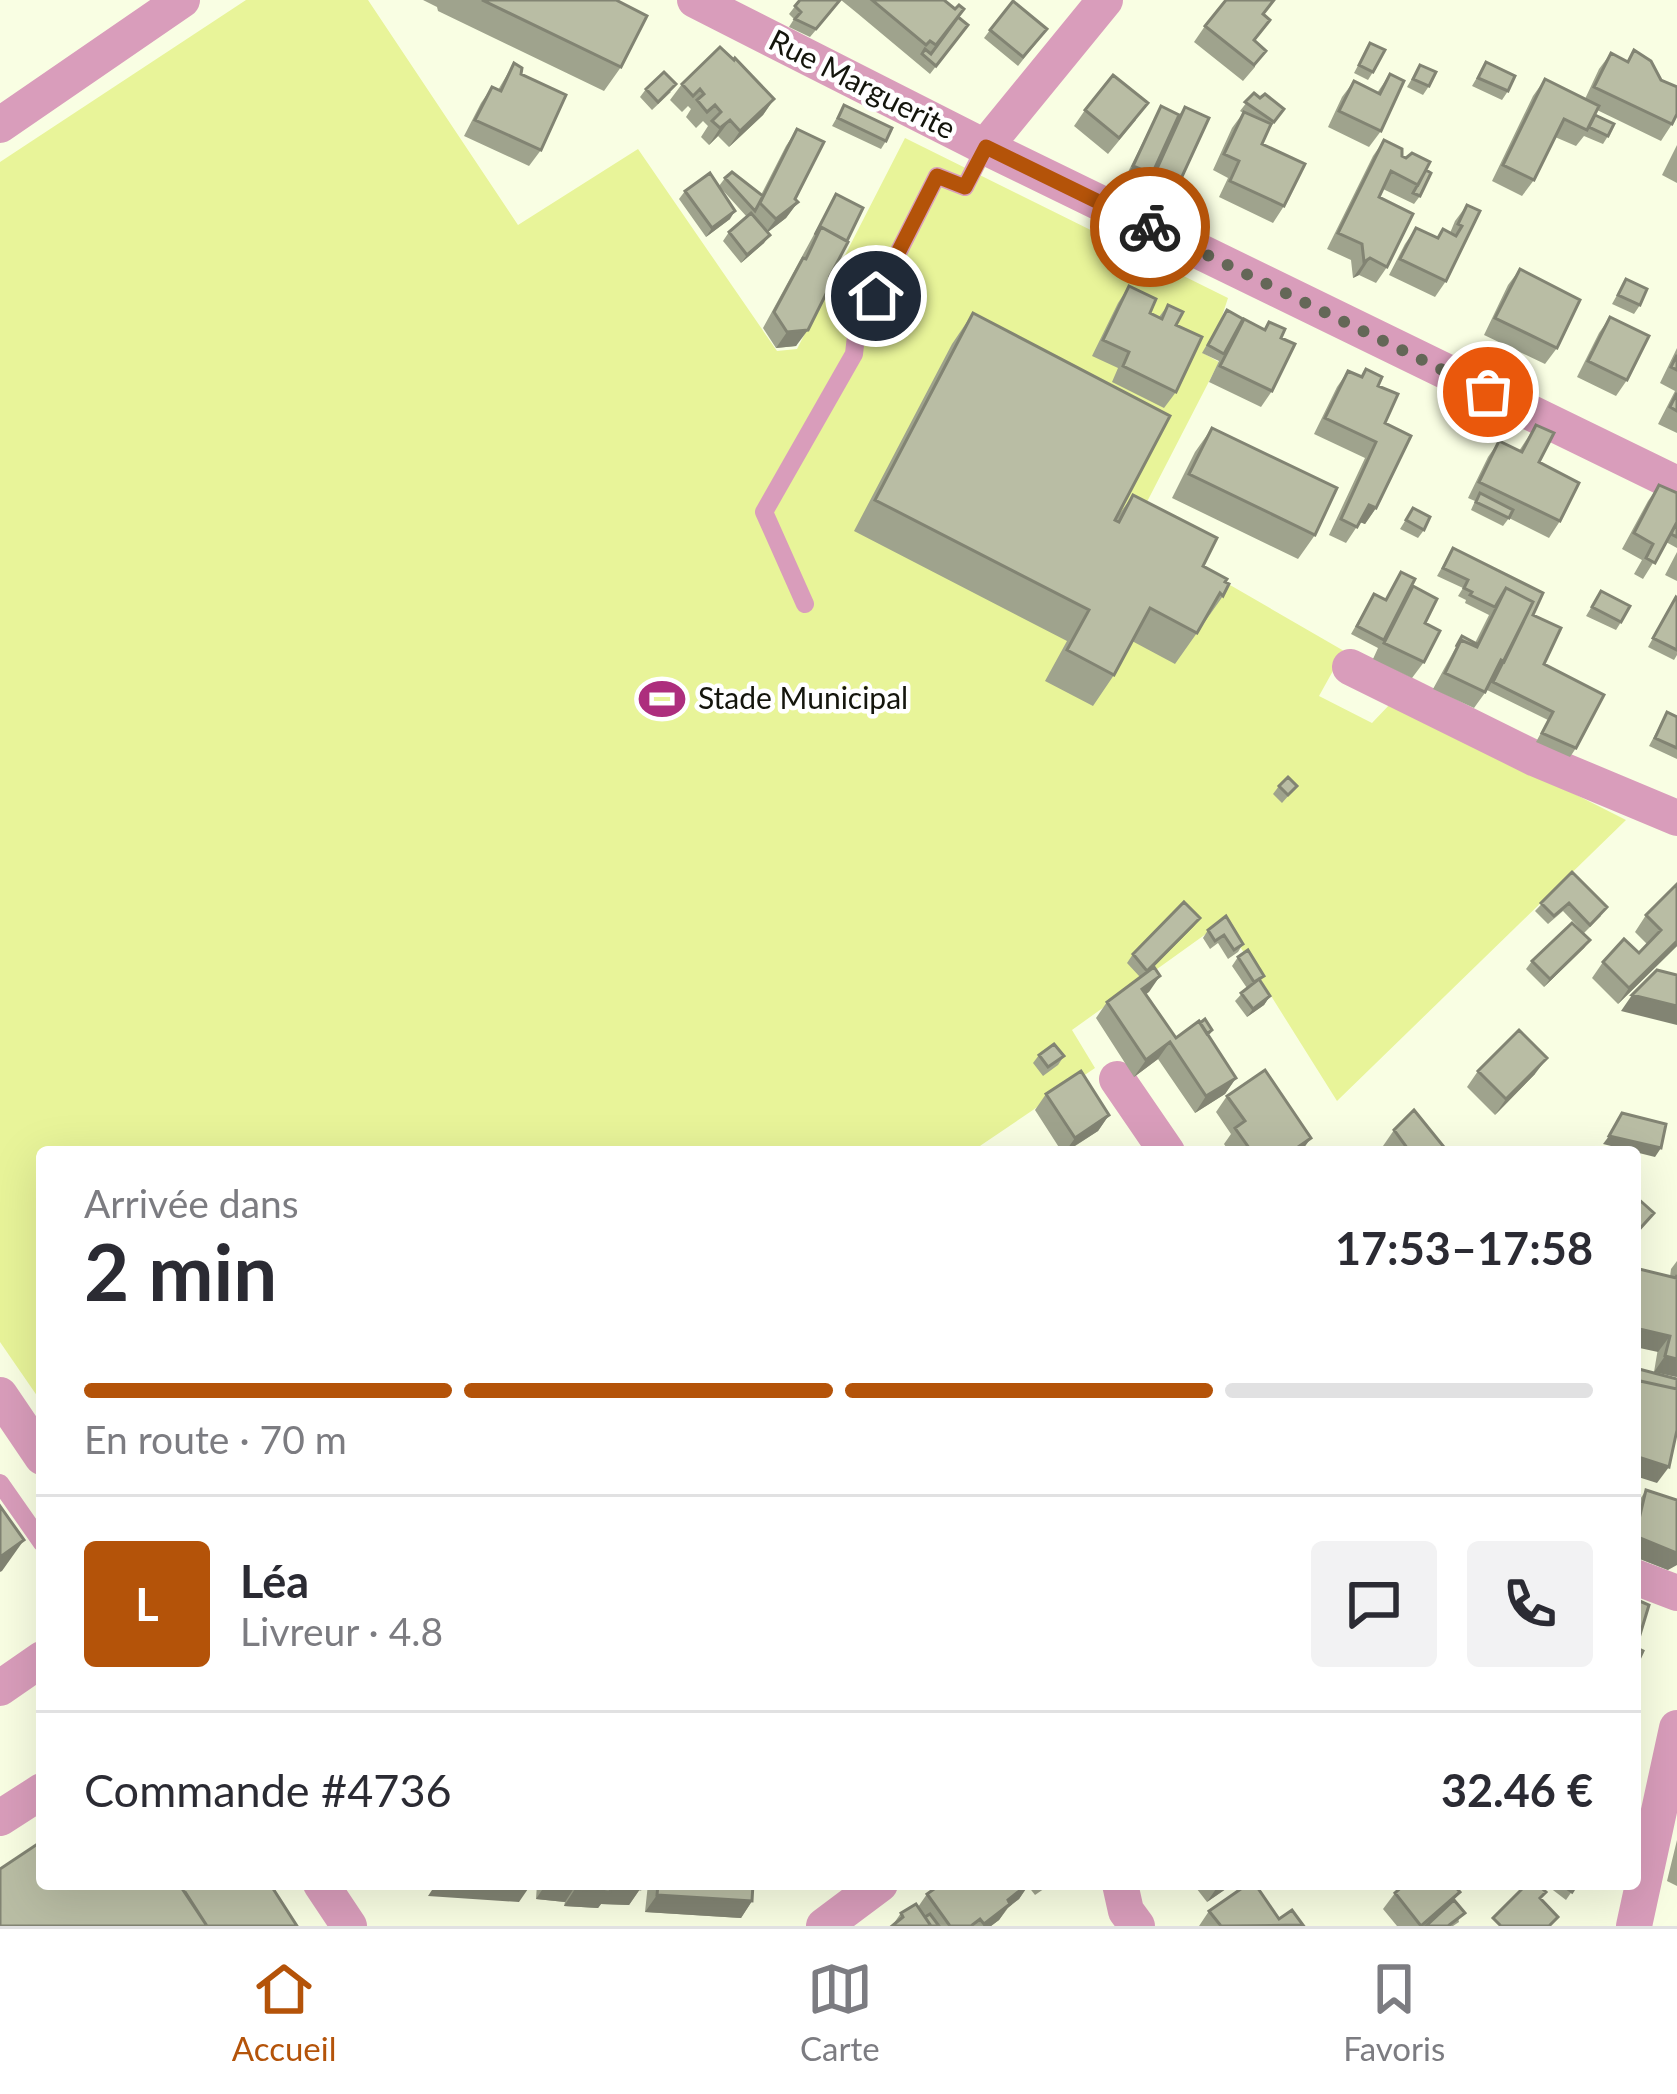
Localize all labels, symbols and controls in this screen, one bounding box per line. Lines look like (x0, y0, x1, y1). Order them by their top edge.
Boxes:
street label: Rue Marguerite (764, 21, 962, 146)
courier (1090, 167, 1210, 287)
icon: bike (1117, 194, 1183, 260)
pin (825, 245, 927, 347)
icon: home (843, 263, 909, 329)
pin (1437, 341, 1539, 443)
icon: bag (1455, 359, 1521, 425)
sports icon: Stade Municipal (637, 674, 687, 724)
place label: Stade Municipal (698, 679, 908, 715)
text: Arrivée dans (84, 1180, 299, 1226)
text: 17:53–17:58 (1335, 1221, 1593, 1275)
text: 2 min (84, 1224, 277, 1318)
text: En route · 70 m (84, 1416, 347, 1462)
button: chat (1311, 1541, 1437, 1667)
button: phone (1467, 1541, 1593, 1667)
text: Léa (240, 1554, 309, 1608)
text: L (135, 1577, 159, 1631)
text: Livreur · 4.8 (240, 1608, 443, 1654)
text: Commande #4736 (84, 1763, 452, 1817)
text: 32.46 € (1441, 1763, 1593, 1817)
tab: Accueil (232, 1956, 336, 2068)
tab: Carte (800, 1956, 880, 2068)
tab: Favoris (1343, 1956, 1445, 2068)

